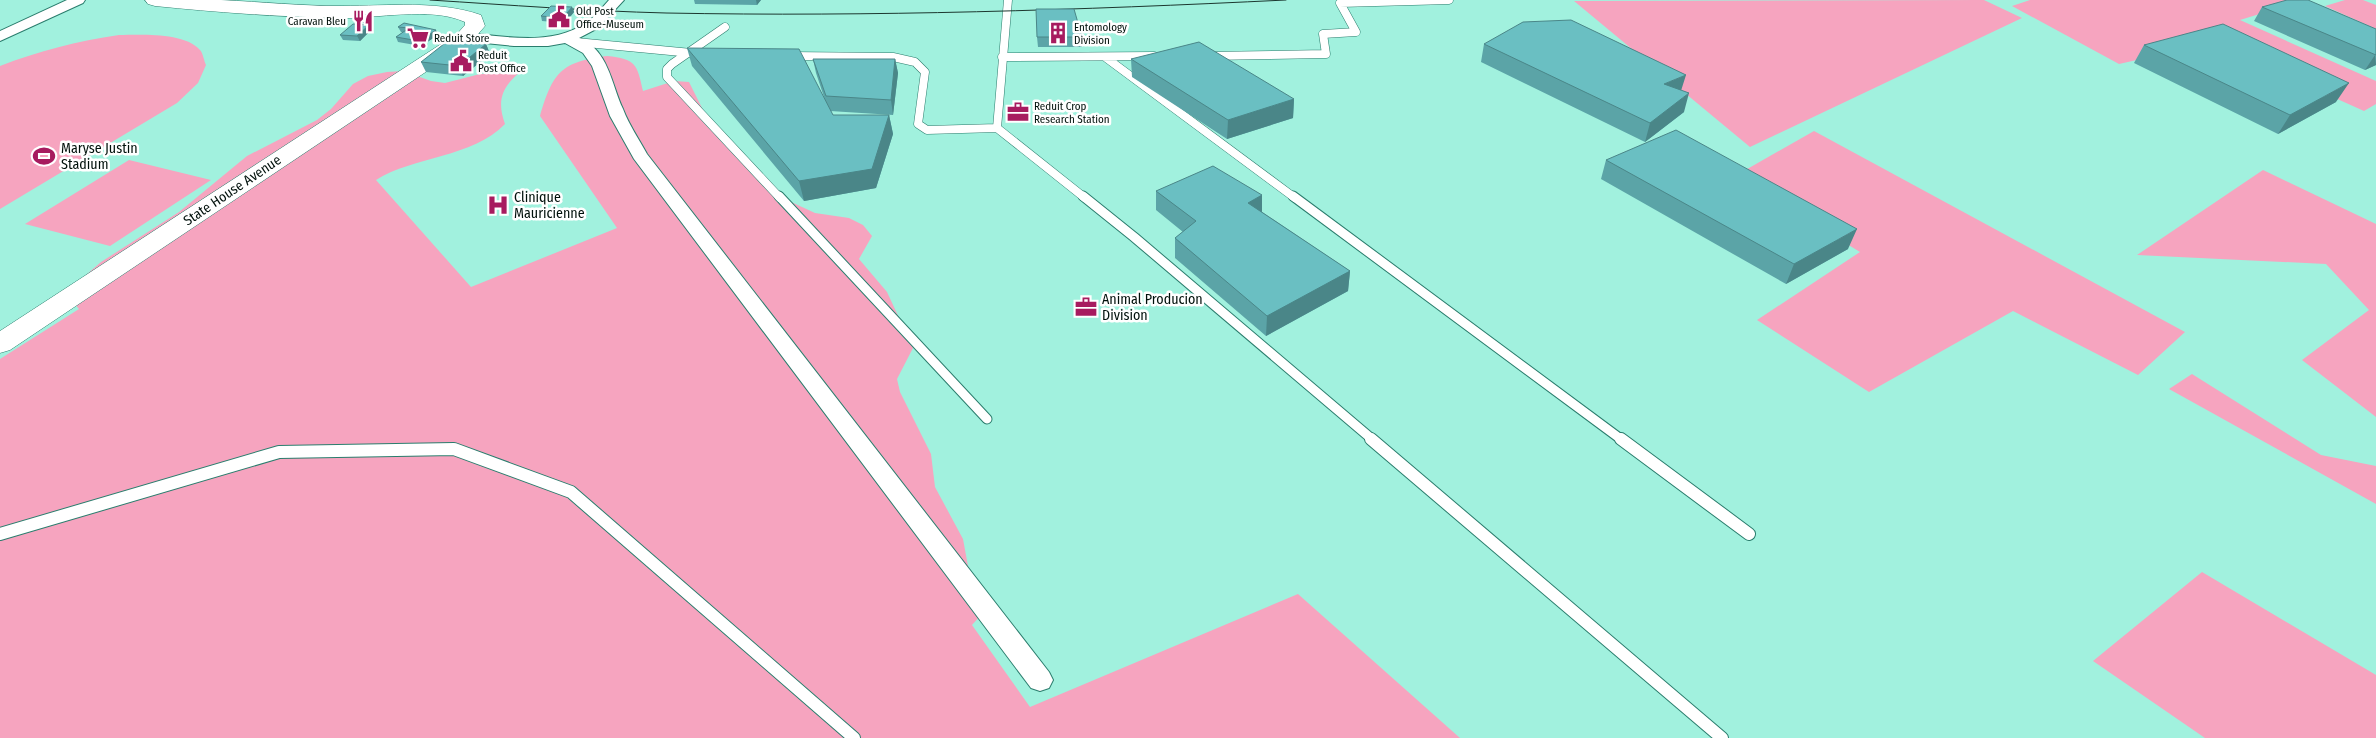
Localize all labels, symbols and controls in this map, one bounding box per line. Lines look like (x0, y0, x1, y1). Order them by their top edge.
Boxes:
public building icon: Old Post Office-Museum (546, 4, 572, 30)
place label: Old Post Office-Museum (576, 5, 644, 31)
restaurant icon: Caravan Bleu (350, 8, 376, 34)
place label: Caravan Bleu (288, 15, 346, 28)
building icon: Entomology Division (1045, 20, 1071, 46)
place label: Entomology Division (1074, 21, 1127, 47)
supermarket icon: Reduit Store (405, 25, 431, 51)
place label: Reduit Store (434, 32, 490, 45)
public building icon: Reduit Post Office (448, 48, 474, 74)
place label: Reduit Post Office (478, 49, 526, 75)
office icon: Reduit Crop Research Station (1005, 99, 1031, 125)
place label: Reduit Crop Research Station (1034, 100, 1110, 126)
place label: Maryse Justin Stadium (61, 140, 138, 173)
sports icon: Maryse Justin Stadium (31, 143, 57, 169)
street label: State House Avenue (180, 151, 284, 229)
place label: Clinique Mauricienne (514, 189, 585, 222)
hospital icon: Clinique Mauricienne (485, 192, 511, 218)
place label: Animal Producion Division (1102, 291, 1203, 324)
office icon: Animal Producion Division (1073, 294, 1099, 320)

